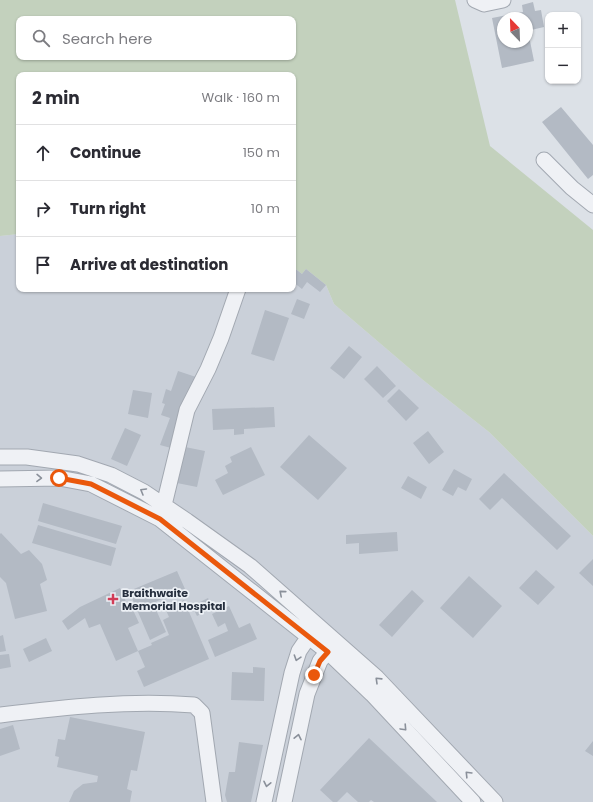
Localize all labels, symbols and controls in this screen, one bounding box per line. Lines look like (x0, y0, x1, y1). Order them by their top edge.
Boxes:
north arrow (497, 12, 533, 48)
map controls (545, 12, 581, 84)
button: + (545, 12, 581, 48)
search box (16, 16, 296, 60)
icon: search (30, 27, 52, 49)
text: Search here (62, 28, 152, 49)
button: − (545, 48, 581, 84)
text: 2 min (32, 86, 80, 110)
text: Walk · 160 m (201, 88, 280, 107)
icon: ahead (32, 142, 54, 164)
text: Continue (70, 142, 141, 163)
text: 150 m (243, 143, 280, 162)
icon: right (32, 198, 54, 220)
text: Turn right (70, 198, 146, 219)
text: 10 m (251, 199, 280, 218)
icon: arrive (32, 254, 54, 276)
text: Arrive at destination (70, 254, 228, 275)
route start (50, 469, 68, 487)
one-way arrow (36, 474, 42, 482)
one-way arrow (140, 489, 147, 496)
place label: Braithwaite Memorial Hospital (122, 585, 226, 614)
one-way arrow (279, 590, 286, 597)
marker: Braithwaite Memorial Hospital (107, 593, 119, 605)
one-way arrow (293, 654, 302, 661)
route end (305, 666, 323, 684)
one-way arrow (375, 677, 383, 685)
one-way arrow (399, 723, 407, 731)
one-way arrow (293, 733, 301, 740)
one-way arrow (465, 771, 473, 779)
one-way arrow (264, 781, 272, 788)

